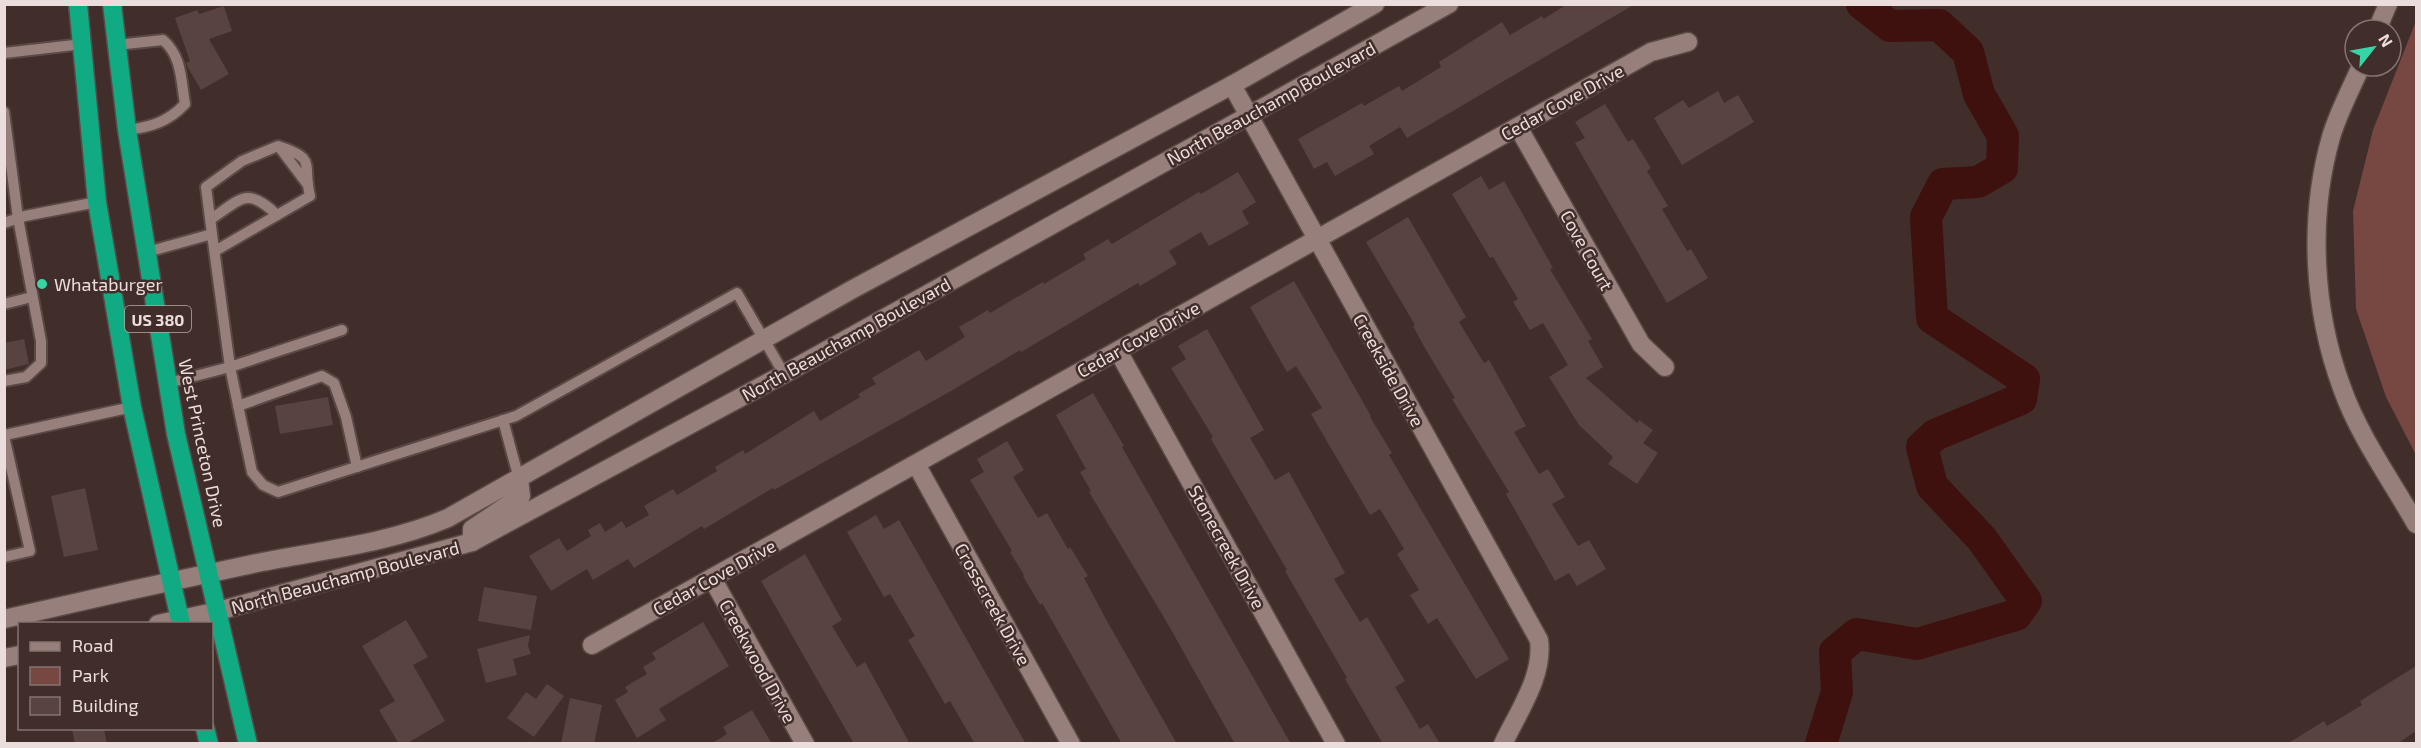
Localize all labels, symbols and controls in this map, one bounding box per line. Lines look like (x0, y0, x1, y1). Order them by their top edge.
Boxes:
north arrow (2343, 18, 2403, 78)
text: N (2375, 30, 2397, 50)
street label: North Beauchamp Boulevard (1163, 36, 1379, 170)
street label: Cedar Cove Drive (1497, 59, 1627, 145)
street label: Cove Court (1556, 206, 1618, 294)
street label: North Beauchamp Boulevard (738, 272, 954, 406)
place label: Whataburger (54, 273, 163, 295)
marker: Whataburger (35, 277, 49, 291)
street label: Cedar Cove Drive (1073, 296, 1203, 382)
road number: US 380 (125, 306, 191, 332)
street label: Creekside Drive (1349, 310, 1429, 430)
street label: West Princeton Drive (174, 357, 232, 529)
street label: Stonecreek Drive (1184, 481, 1270, 613)
street label: Cedar Cove Drive (649, 534, 779, 620)
street label: North Beauchamp Boulevard (229, 536, 461, 618)
street label: Crosscreek Drive (950, 539, 1036, 669)
street label: Creekwood Drive (715, 595, 801, 727)
legend (18, 622, 213, 730)
text: Road (72, 634, 113, 656)
text: Park (72, 664, 109, 686)
text: Building (72, 694, 139, 716)

